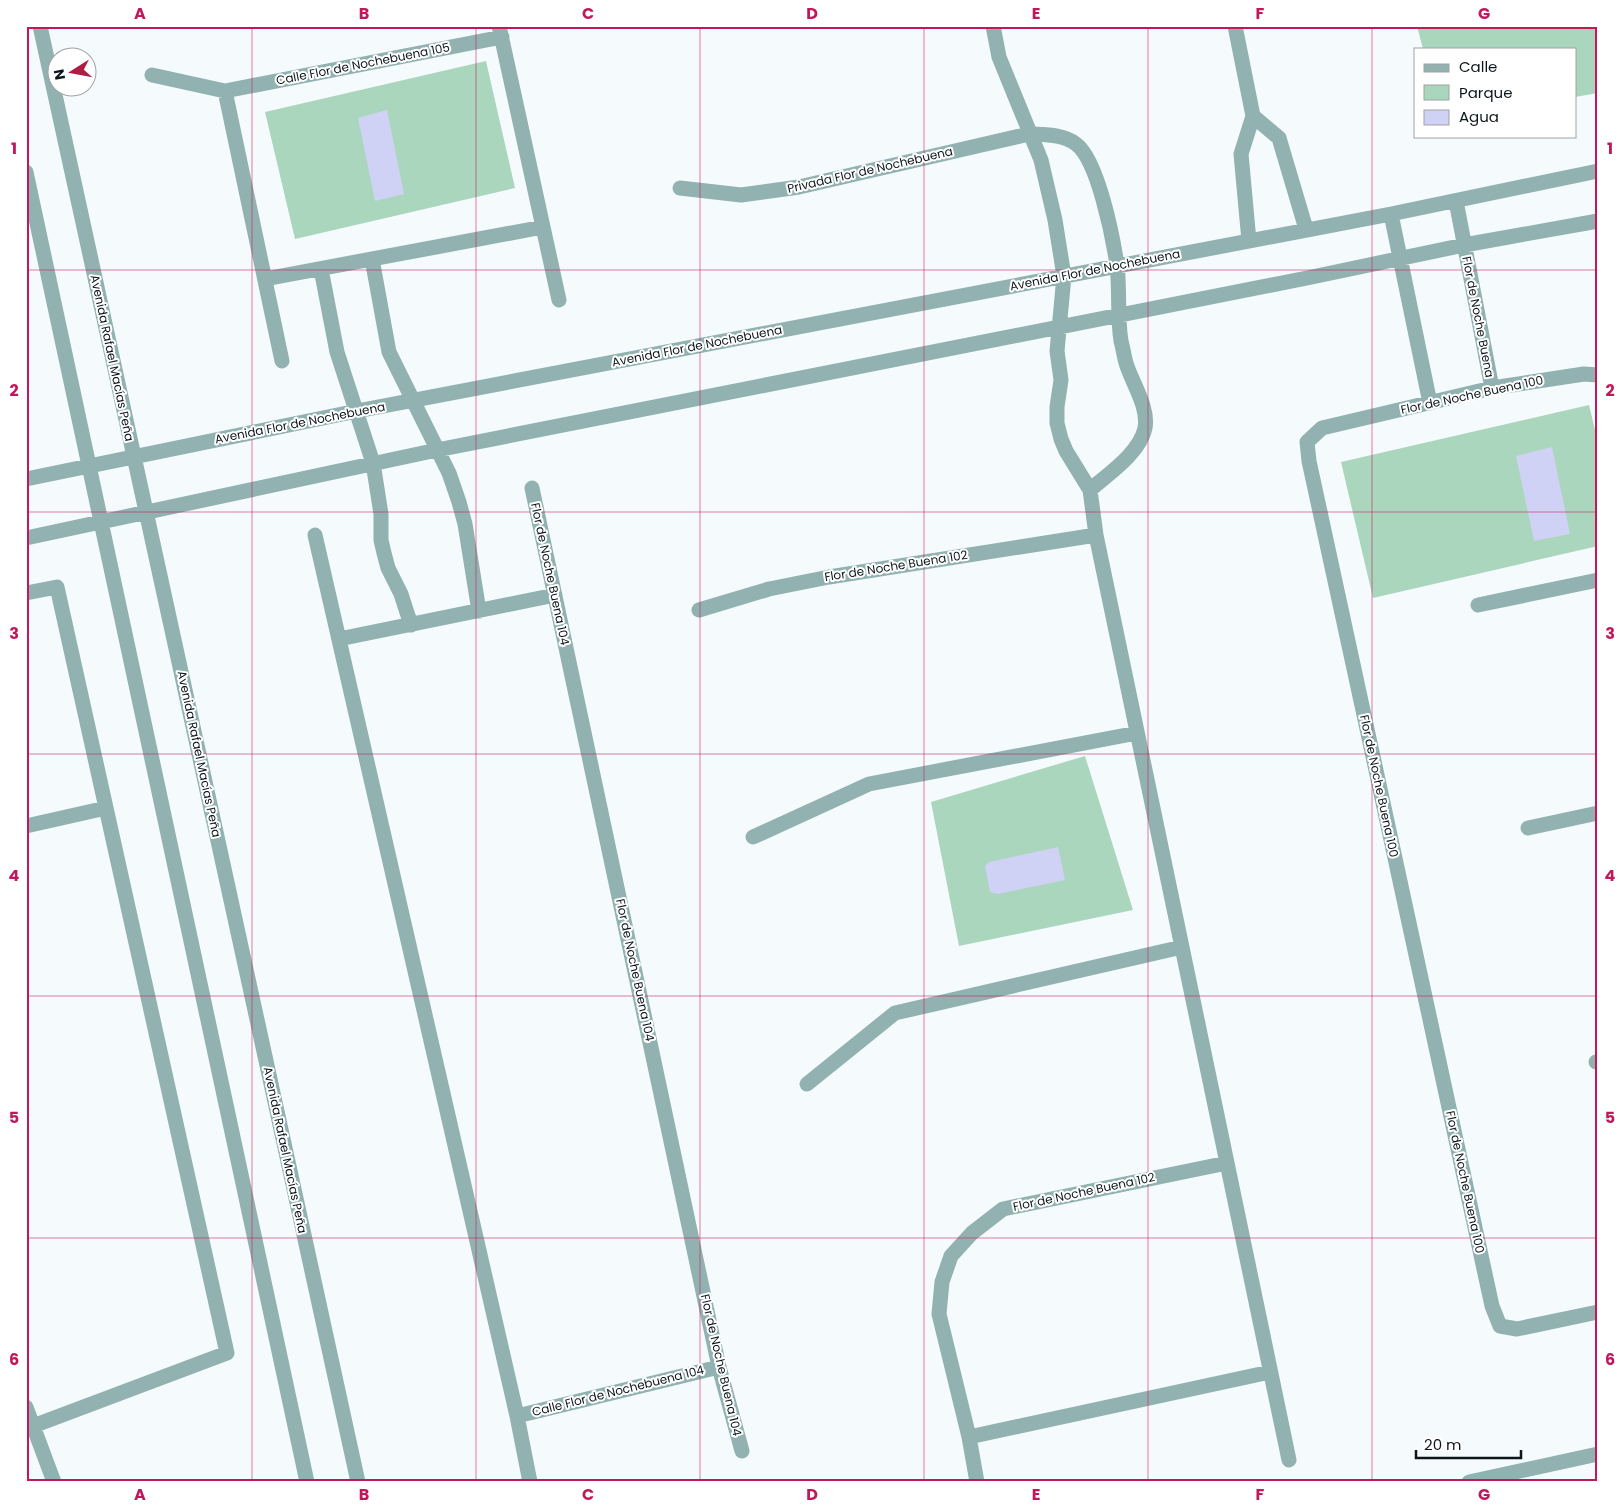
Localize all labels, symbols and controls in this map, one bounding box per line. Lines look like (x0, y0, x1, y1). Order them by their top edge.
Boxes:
text: A (134, 2, 146, 25)
text: B (359, 2, 369, 25)
text: C (582, 2, 594, 25)
text: D (806, 2, 818, 25)
text: E (1032, 2, 1040, 25)
text: F (1256, 2, 1265, 25)
text: G (1478, 2, 1490, 25)
street label: Calle Flor de Nochebuena 105 (275, 38, 451, 89)
north arrow (48, 48, 98, 98)
legend (1414, 48, 1576, 138)
text: Calle (1459, 56, 1497, 77)
text: N (48, 67, 70, 82)
text: Parque (1459, 82, 1512, 103)
text: Agua (1459, 106, 1499, 127)
text: 1 (11, 137, 17, 160)
text: 1 (1607, 137, 1613, 160)
street label: Privada Flor de Nochebuena (785, 142, 954, 197)
street label: Avenida Flor de Nochebuena (1008, 245, 1181, 294)
street label: Flor de Noche Buena (1458, 255, 1499, 379)
street label: Avenida Rafael Macías Peña (87, 273, 138, 443)
street label: Avenida Flor de Nochebuena (610, 321, 783, 370)
street label: Flor de Noche Buena 100 (1399, 371, 1545, 418)
text: 2 (9, 379, 19, 402)
text: 2 (1605, 379, 1615, 402)
street label: Avenida Flor de Nochebuena (213, 398, 386, 447)
street label: Flor de Noche Buena 104 (527, 501, 574, 647)
street label: Flor de Noche Buena 102 (823, 546, 969, 585)
text: 3 (9, 622, 19, 645)
text: 3 (1605, 622, 1615, 645)
street label: Avenida Rafael Macías Peña (174, 669, 225, 839)
street label: Flor de Noche Buena 100 (1356, 713, 1403, 859)
text: 4 (9, 864, 20, 887)
text: 4 (1605, 864, 1616, 887)
street label: Flor de Noche Buena 104 (612, 897, 659, 1043)
street label: Avenida Rafael Macías Peña (260, 1065, 311, 1235)
text: 5 (9, 1106, 19, 1129)
text: 5 (1605, 1106, 1615, 1129)
street label: Flor de Noche Buena 100 (1442, 1109, 1489, 1255)
street label: Flor de Noche Buena 102 (1011, 1168, 1156, 1215)
street label: Flor de Noche Buena 104 (697, 1292, 746, 1438)
text: 6 (9, 1348, 19, 1371)
text: 6 (1605, 1348, 1615, 1371)
street label: Calle Flor de Nochebuena 104 (530, 1361, 706, 1420)
scale bar (1416, 1428, 1522, 1460)
text: 20 m (1424, 1434, 1462, 1455)
text: A (134, 1483, 146, 1506)
text: B (359, 1483, 369, 1506)
text: C (582, 1483, 594, 1506)
text: D (806, 1483, 818, 1506)
text: E (1032, 1483, 1040, 1506)
text: F (1256, 1483, 1265, 1506)
text: G (1478, 1483, 1490, 1506)

